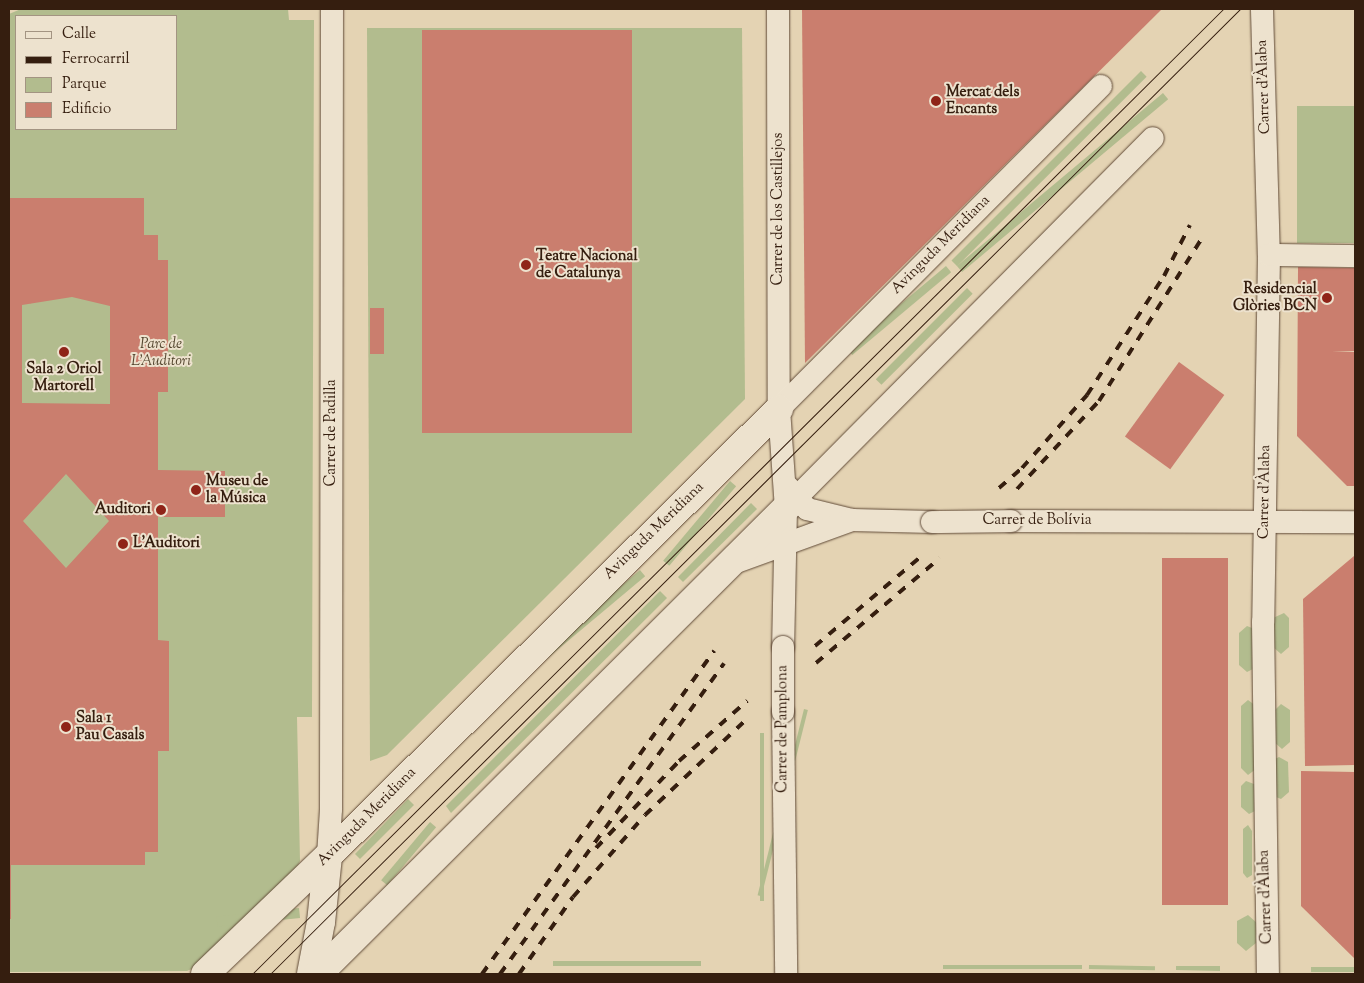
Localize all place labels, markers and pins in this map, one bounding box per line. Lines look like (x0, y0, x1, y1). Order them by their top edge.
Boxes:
place label: Mercat dels Encants (946, 83, 1019, 118)
marker: Mercat dels Encants (930, 95, 942, 107)
place label: Teatre Nacional de Catalunya (536, 247, 638, 282)
marker: Teatre Nacional de Catalunya (520, 259, 532, 271)
place label: Residencial Glòries BCN (1233, 280, 1317, 315)
marker: Residencial Glòries BCN (1321, 292, 1333, 304)
marker: Sala 2 Oriol Martorell (58, 346, 70, 358)
place label: Sala 2 Oriol Martorell (26, 360, 102, 395)
place label: Museu de la Música (206, 472, 268, 507)
marker: Museu de la Música (190, 484, 202, 496)
place label: Auditori (95, 501, 151, 519)
marker: Auditori (155, 504, 167, 516)
place label: L'Auditori (133, 535, 200, 553)
marker: L'Auditori (117, 538, 129, 550)
place label: Sala 1 Pau Casals (76, 709, 144, 744)
marker: Sala 1 Pau Casals (60, 721, 72, 733)

